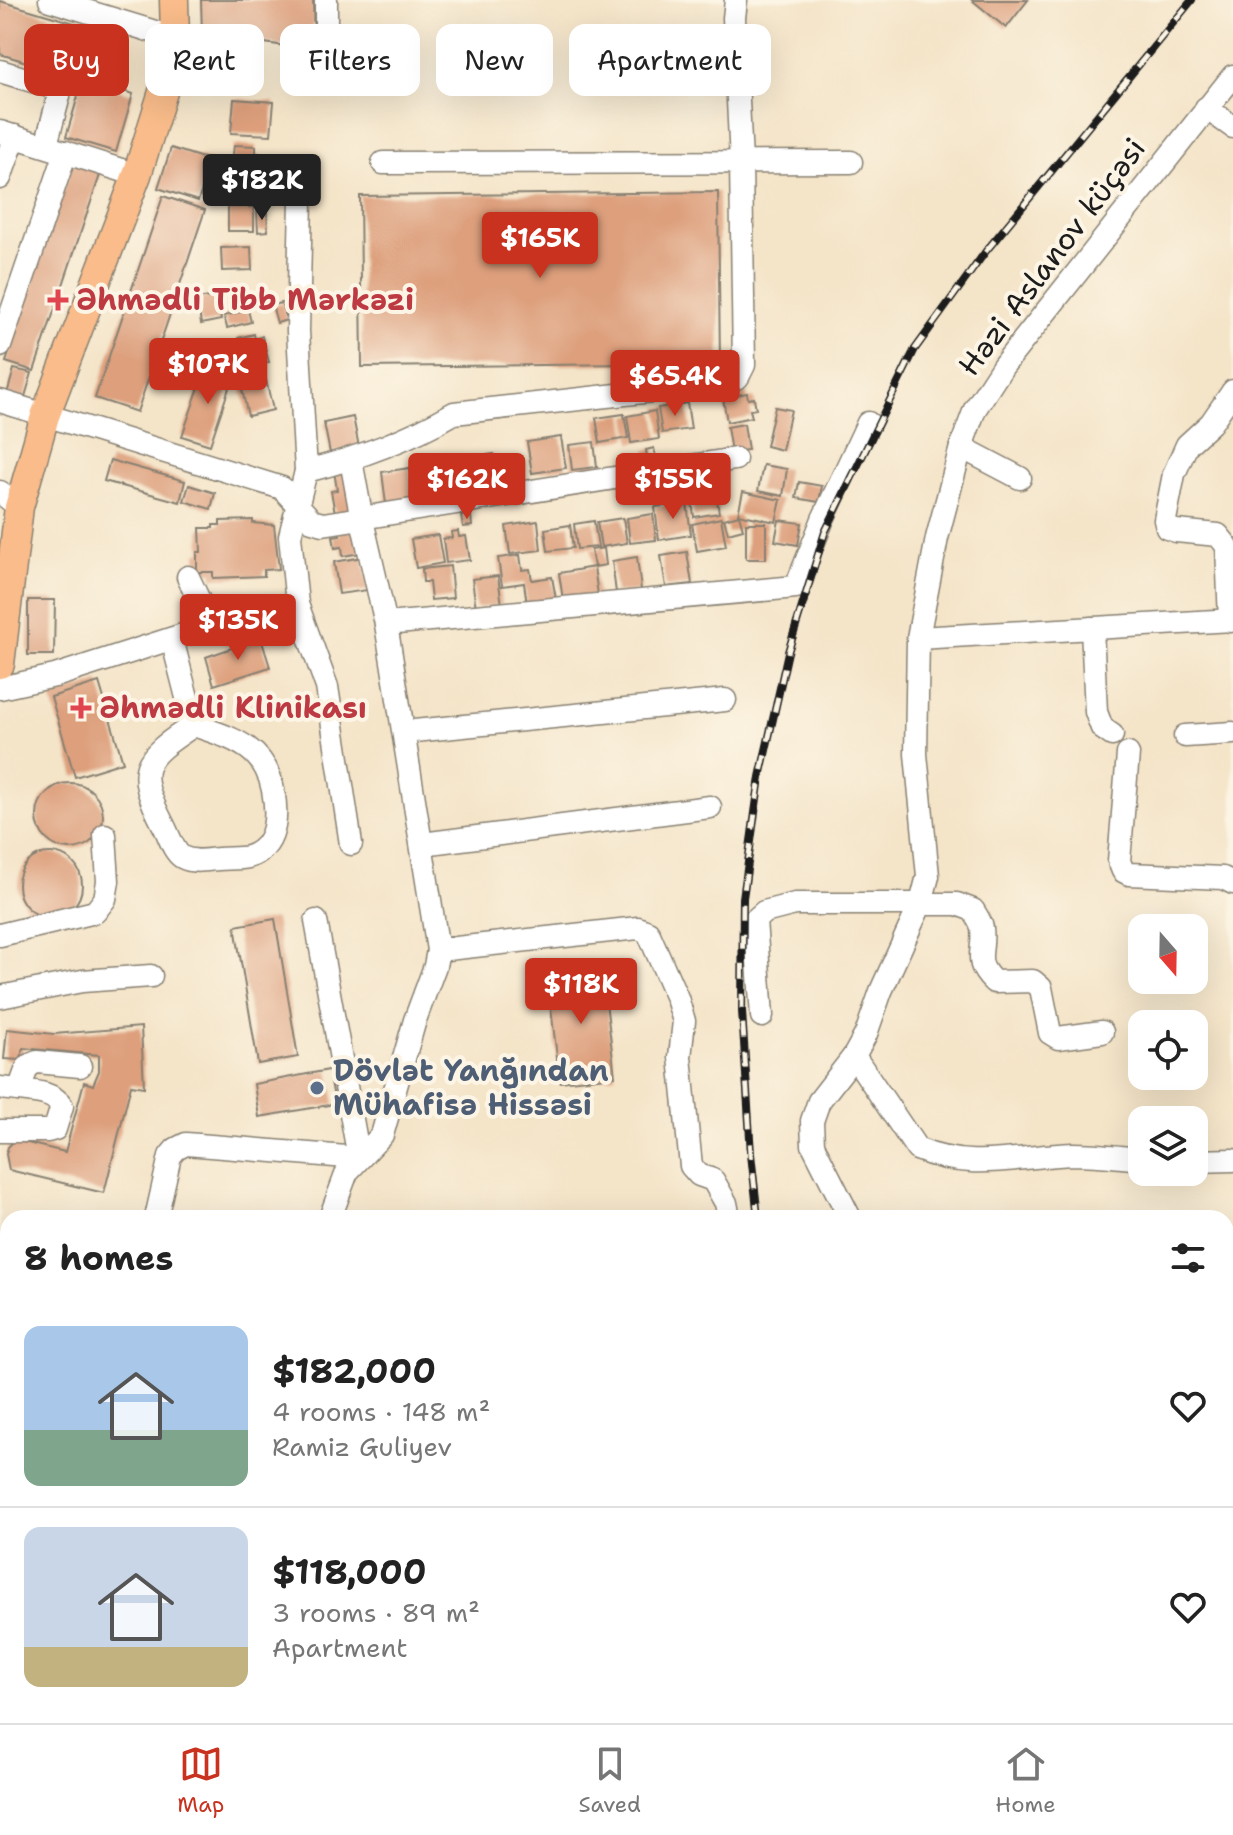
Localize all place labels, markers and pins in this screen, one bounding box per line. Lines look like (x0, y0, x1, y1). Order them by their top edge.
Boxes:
pin: $182K (206, 154, 318, 222)
pin: $165K (484, 212, 596, 280)
place label: Əhmədli Tibb Mərkəzi (76, 279, 414, 320)
marker: Əhmədli Tibb Mərkəzi (47, 289, 69, 311)
pin: $107K (152, 338, 264, 406)
pin: $65.4K (610, 350, 740, 418)
pin: $162K (411, 453, 523, 521)
pin: $155K (617, 453, 729, 521)
pin: $135K (182, 594, 294, 662)
place label: Əhmədli Klinikası (99, 687, 367, 728)
marker: Əhmədli Klinikası (70, 697, 92, 719)
pin: $118K (525, 958, 637, 1026)
place label: Dövlət Yanğından Mühafisə Hissəsi (333, 1050, 609, 1125)
marker: Dövlət Yanğından Mühafisə Hissəsi (308, 1079, 326, 1097)

